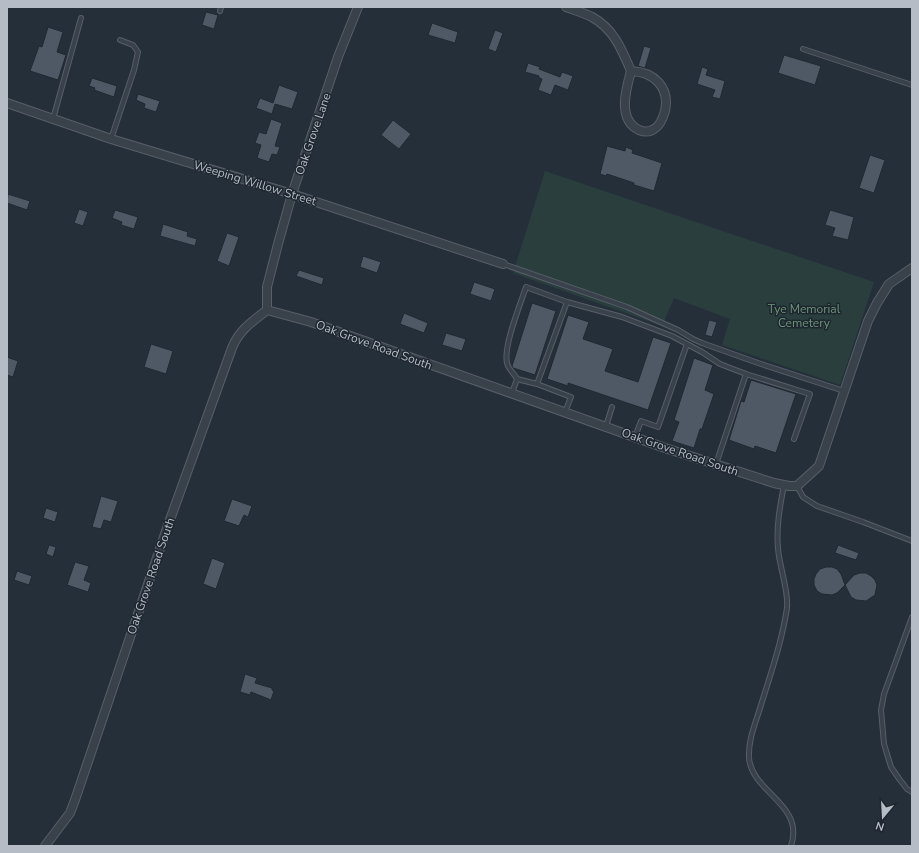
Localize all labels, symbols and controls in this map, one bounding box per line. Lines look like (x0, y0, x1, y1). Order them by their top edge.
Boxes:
street label: Oak Grove Lane (291, 91, 335, 177)
street label: Weeping Willow Street (192, 157, 319, 210)
park label: Tye Memorial Cemetery (768, 301, 841, 331)
street label: Oak Grove Road South (314, 317, 434, 373)
street label: Oak Grove Road South (619, 424, 741, 480)
street label: Oak Grove Road South (123, 515, 179, 637)
north arrow (863, 797, 903, 837)
text: N (874, 818, 886, 834)

